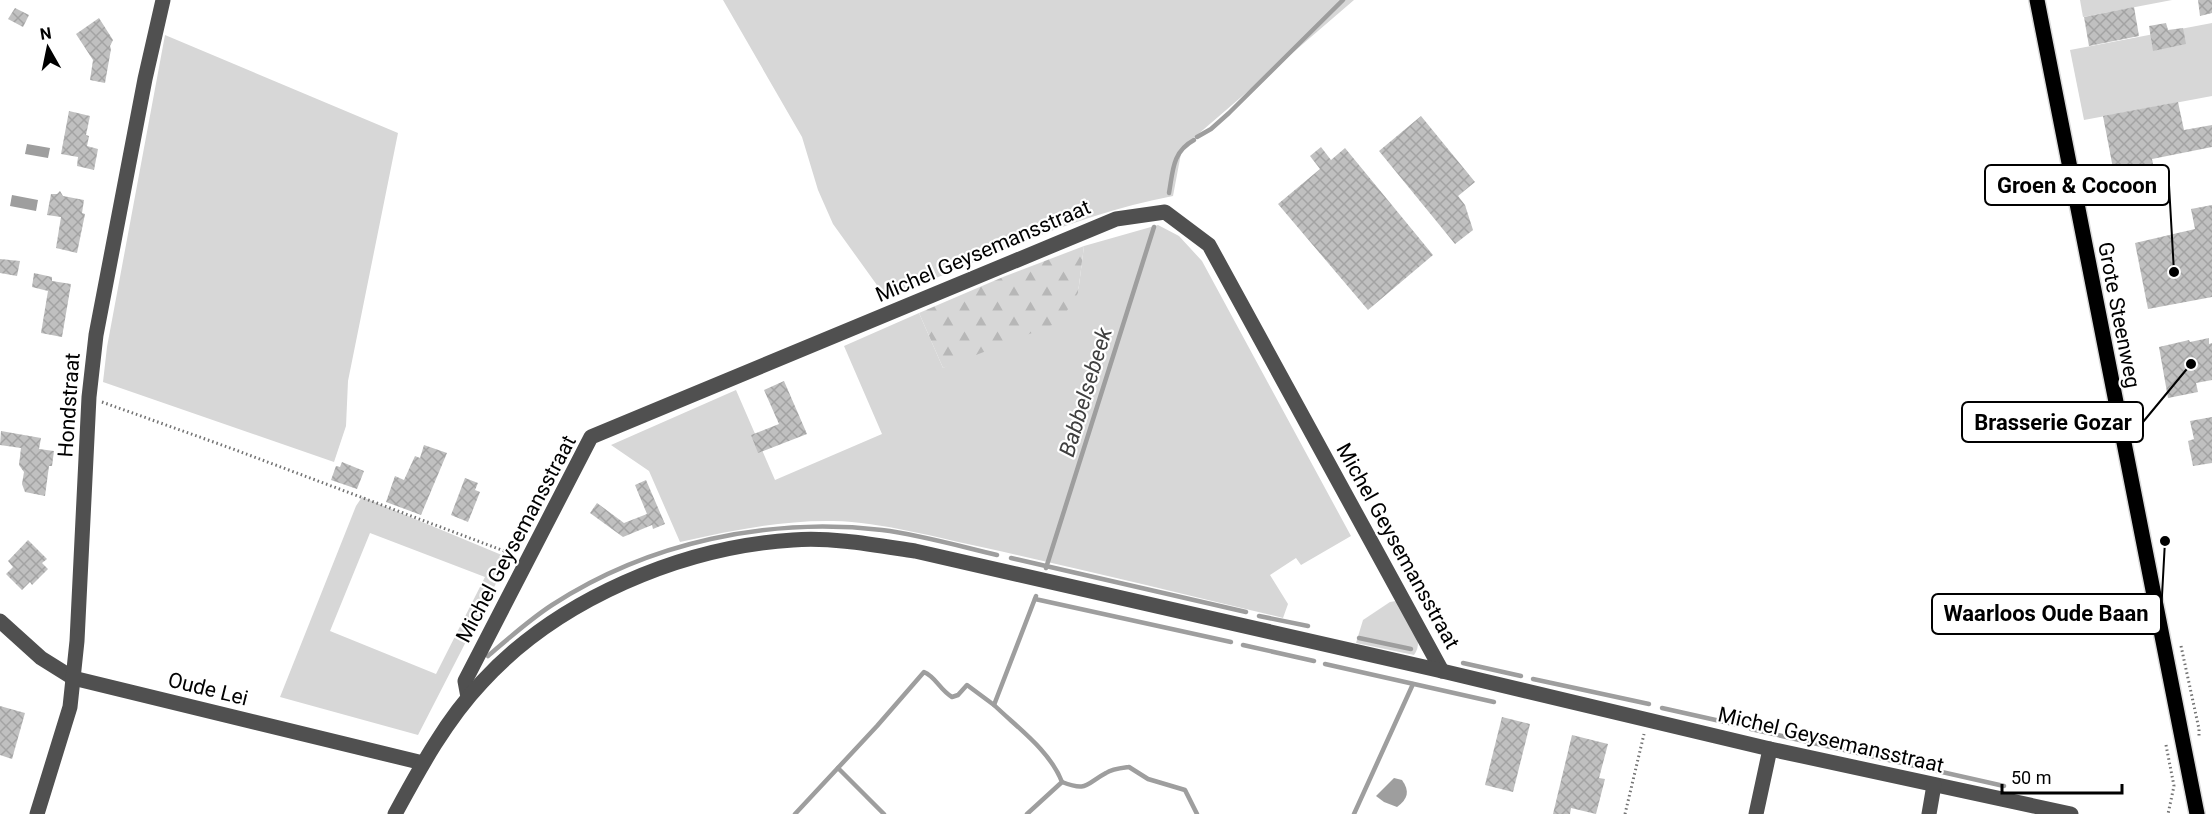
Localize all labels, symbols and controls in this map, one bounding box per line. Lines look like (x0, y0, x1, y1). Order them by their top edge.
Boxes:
north arrow (18, 18, 78, 78)
text: N (39, 23, 53, 44)
callout: Groen & Cocoon (1985, 165, 2169, 205)
text: Groen & Cocoon (1997, 173, 2157, 198)
street label: Michel Geysemansstraat (872, 195, 1094, 307)
street label: Grote Steenweg (2093, 240, 2145, 390)
water label: Babbelsebeek (1054, 324, 1117, 459)
street label: Hondstraat (53, 352, 85, 458)
callout: Brasserie Gozar (1962, 402, 2143, 442)
text: Brasserie Gozar (1974, 410, 2132, 435)
street label: Michel Geysemansstraat (451, 431, 581, 647)
street label: Michel Geysemansstraat (1331, 439, 1465, 653)
callout: Waarloos Oude Baan (1932, 594, 2161, 634)
text: Waarloos Oude Baan (1943, 601, 2149, 626)
street label: Oude Lei (165, 667, 251, 711)
street label: Michel Geysemansstraat (1716, 702, 1946, 778)
scale bar (2002, 757, 2122, 795)
text: 50 m (2011, 767, 2051, 788)

